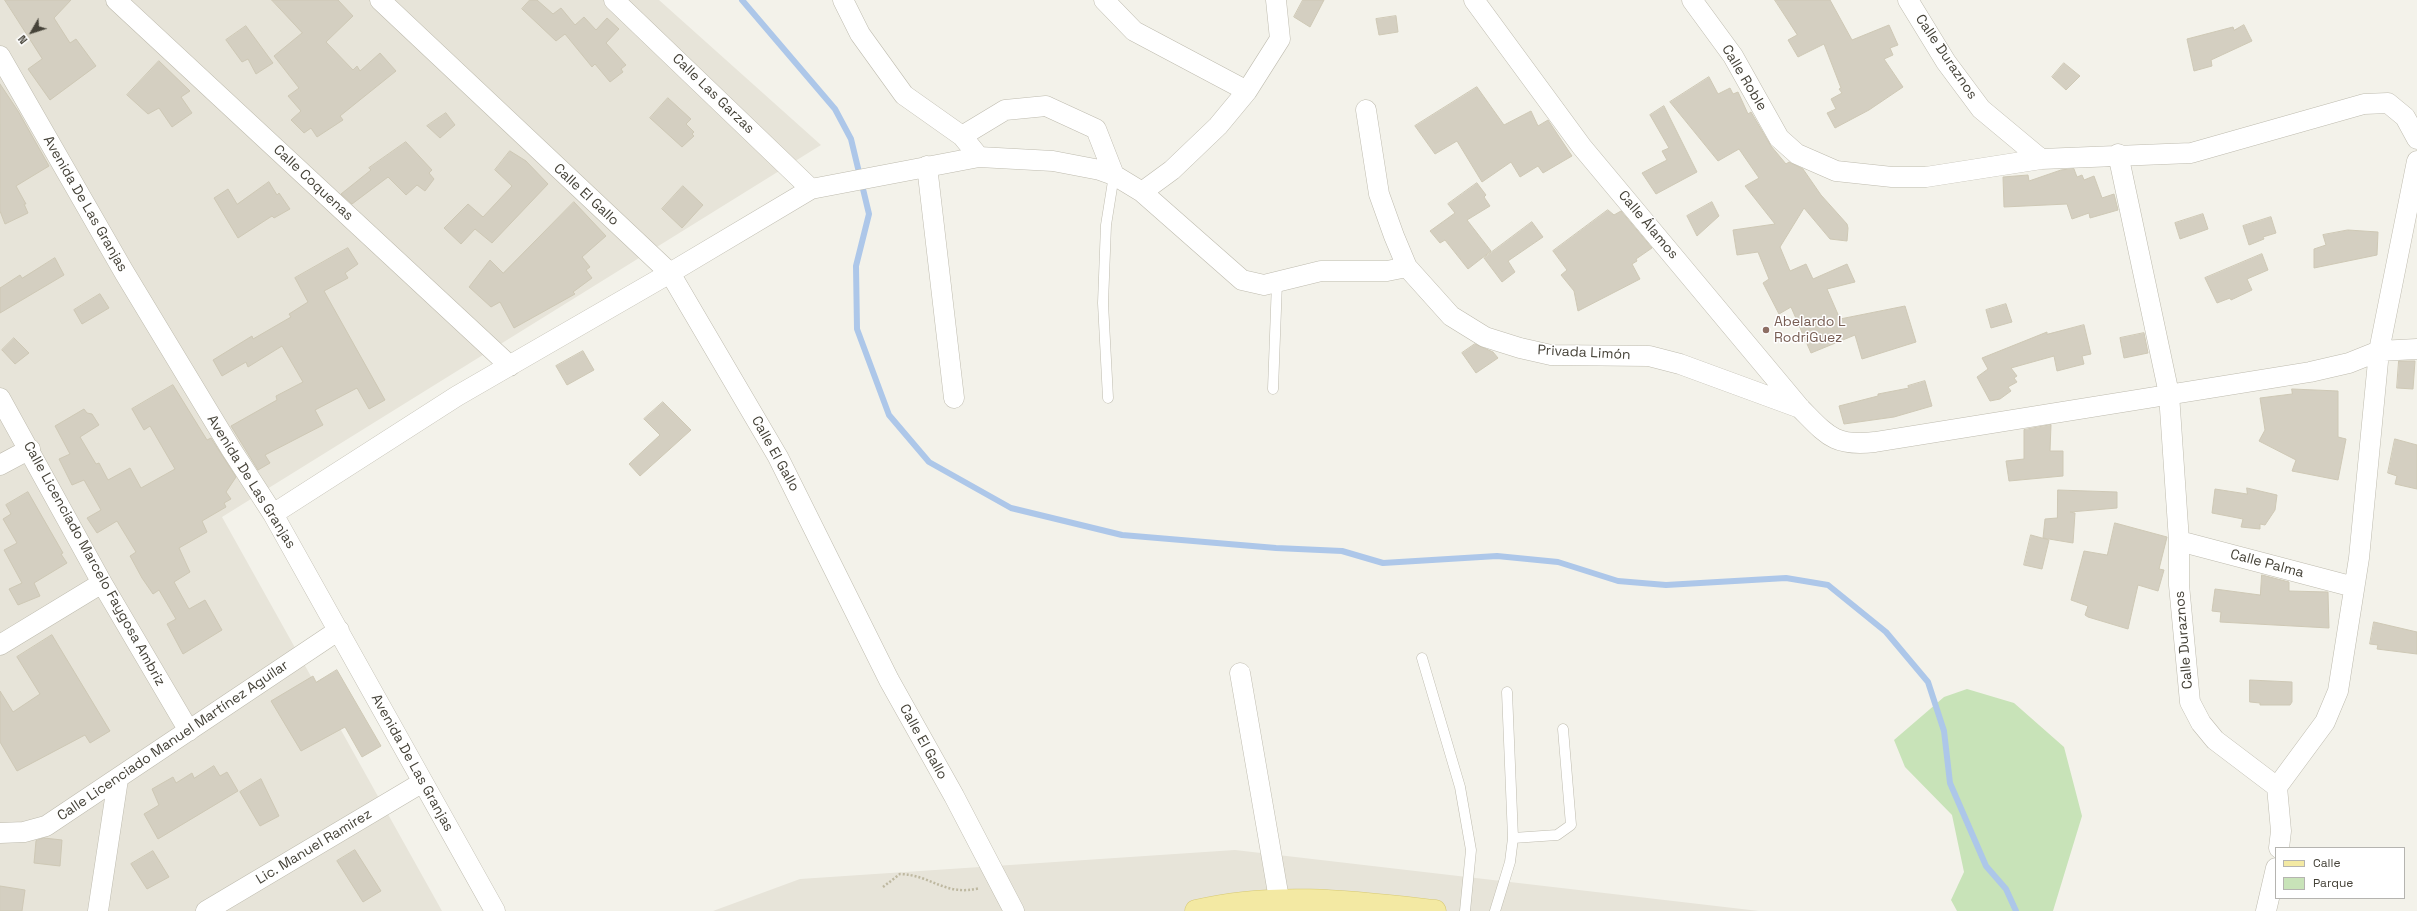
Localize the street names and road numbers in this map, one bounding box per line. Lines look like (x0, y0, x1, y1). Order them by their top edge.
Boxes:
street label: Calle Duraznos (1911, 11, 1981, 103)
street label: Calle Roble (1718, 42, 1770, 114)
street label: Calle Las Garzas (668, 51, 758, 137)
street label: Avenida De Las Granjas (39, 133, 131, 275)
street label: Calle Coquenas (270, 142, 356, 224)
street label: Calle El Gallo (550, 160, 622, 230)
street label: Calle Álamos (1615, 187, 1681, 263)
street label: Privada Limón (1537, 342, 1631, 364)
street label: Avenida De Las Granjas (203, 412, 299, 552)
street label: Calle El Gallo (747, 413, 803, 495)
street label: Calle Licenciado Marcelo Faygosa Ambriz (20, 439, 168, 689)
street label: Calle Palma (2228, 546, 2306, 582)
street label: Calle Duraznos (2171, 590, 2197, 690)
street label: Calle Licenciado Manuel Martínez Aguilar (54, 657, 292, 825)
street label: Avenida De Las Granjas (367, 691, 457, 835)
street label: Calle El Gallo (895, 701, 951, 783)
street label: Lic. Manuel Ramirez (253, 806, 375, 888)

